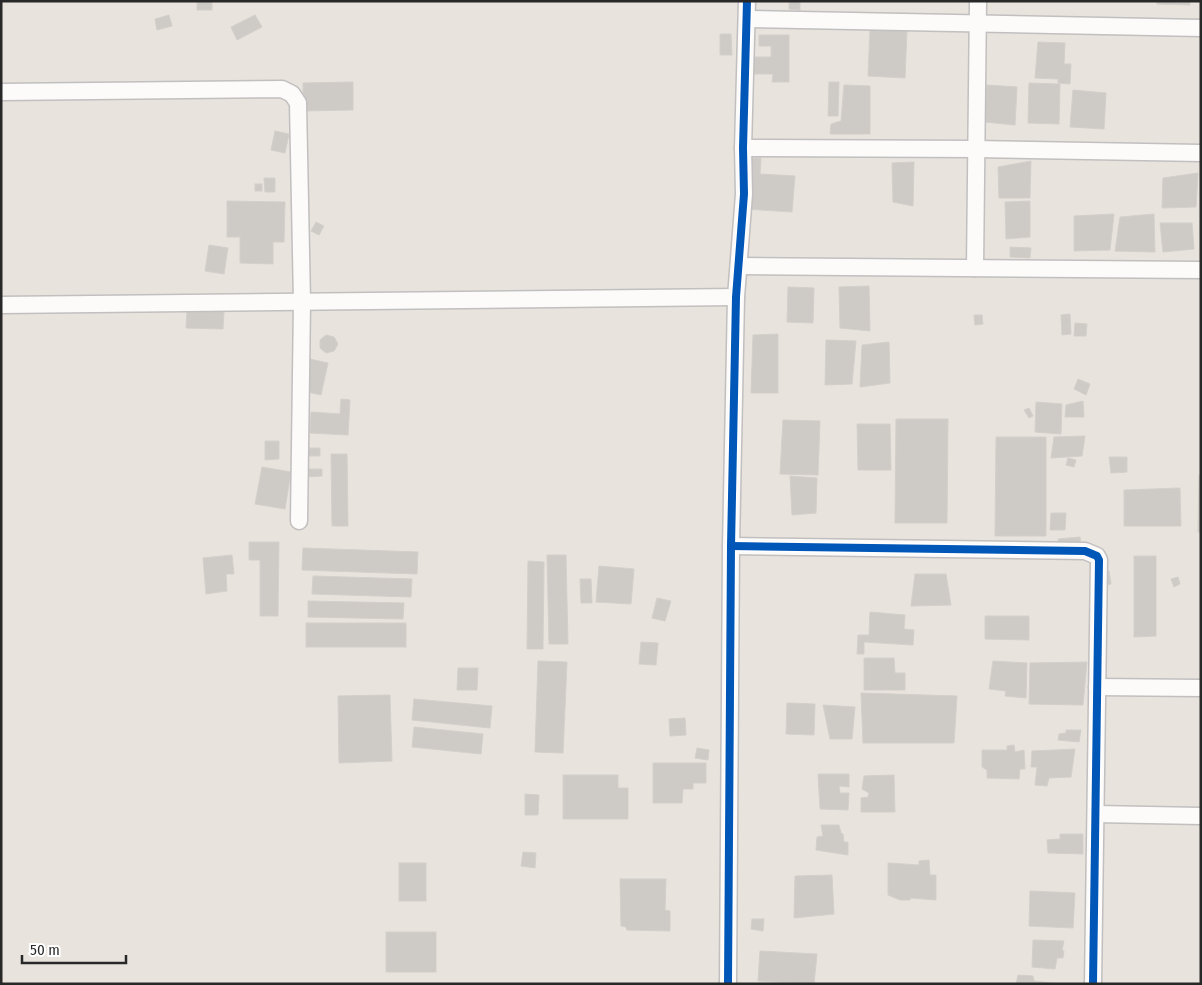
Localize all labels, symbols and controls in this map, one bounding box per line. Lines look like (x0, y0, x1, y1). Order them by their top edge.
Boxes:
scale bar (22, 932, 126, 964)
text: 50 m (30, 941, 60, 959)

